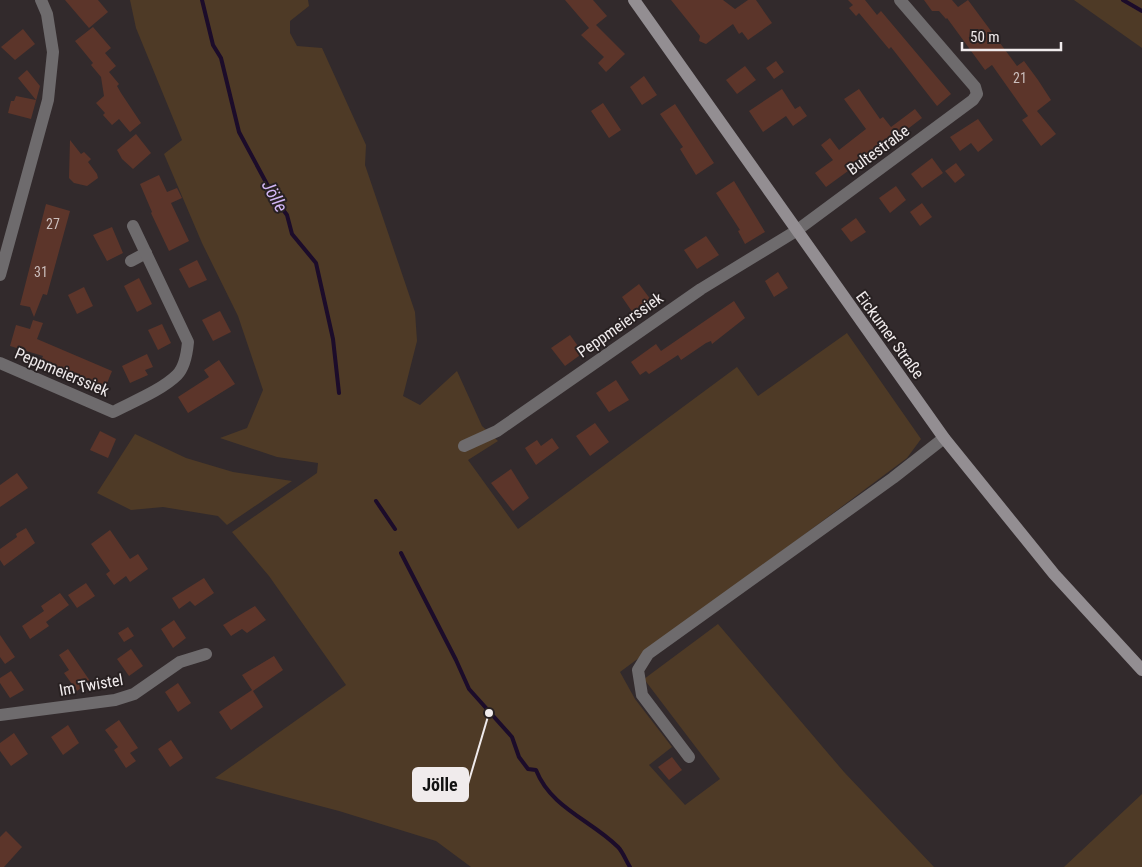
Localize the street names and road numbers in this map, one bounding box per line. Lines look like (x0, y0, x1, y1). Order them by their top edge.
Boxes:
street label: Bultestraße (843, 121, 913, 179)
street label: Peppmeierssiek (573, 288, 667, 362)
street label: Eickumer Straße (852, 288, 928, 382)
street label: Peppmeierssiek (12, 344, 113, 401)
street label: Im Twistel (58, 670, 124, 700)

